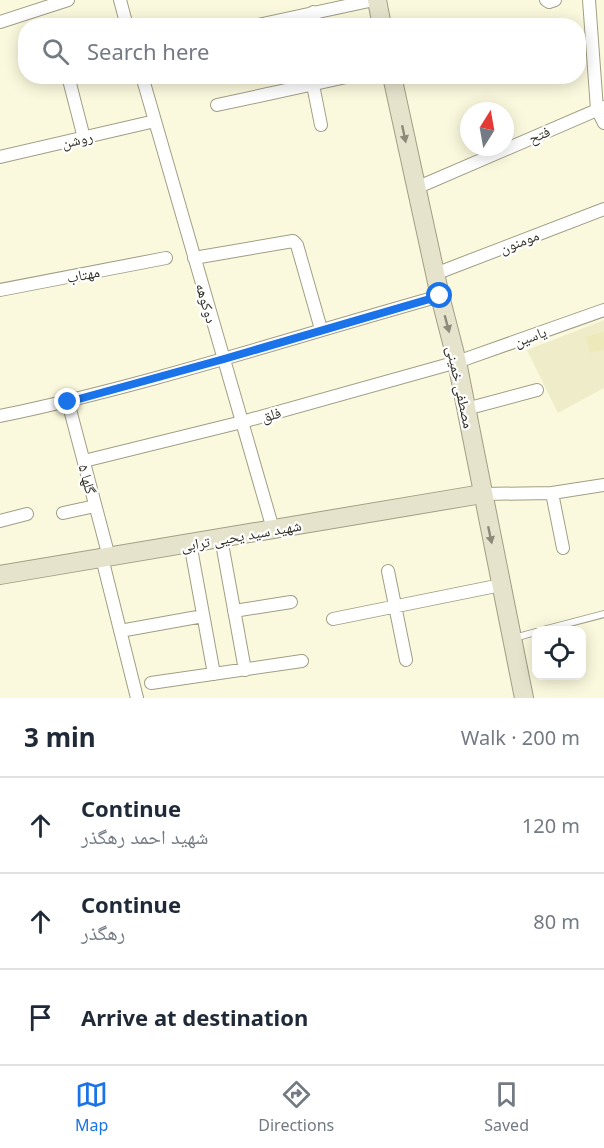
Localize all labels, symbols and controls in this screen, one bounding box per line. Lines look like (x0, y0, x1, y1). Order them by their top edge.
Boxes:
search box (18, 18, 586, 84)
icon: search (39, 35, 72, 68)
text: Search here (87, 36, 209, 66)
north arrow (460, 102, 514, 156)
street label: فتح (525, 121, 553, 148)
one-way arrow (400, 124, 409, 143)
street label: روشن (59, 126, 95, 153)
street label: مومنون (496, 224, 542, 259)
street label: مهتاب (65, 261, 101, 287)
street label: دوکوهه (192, 281, 222, 325)
route start (426, 282, 452, 308)
one-way arrow (443, 315, 452, 333)
street label: یاسین (511, 321, 550, 352)
street label: مصطفی خمینی (442, 344, 480, 430)
route end (54, 388, 80, 414)
street label: فلق (259, 402, 283, 427)
street label: گلها ۵ (74, 462, 102, 496)
street label: شهید سید یحیی ترابی (179, 515, 303, 556)
one-way arrow (486, 526, 496, 545)
map controls (532, 626, 586, 680)
button: locate (532, 626, 586, 680)
text: 3 min (24, 719, 96, 755)
text: Walk · 200 m (461, 724, 580, 751)
text: Continue (81, 793, 181, 823)
icon: ahead (24, 809, 57, 842)
text: 120 m (522, 812, 580, 839)
text: شهید احمد رهگذر (81, 823, 208, 850)
text: Continue (81, 889, 181, 919)
icon: ahead (24, 905, 57, 938)
text: 80 m (533, 908, 580, 935)
text: رهگذر (81, 919, 125, 946)
icon: arrive (24, 1001, 57, 1034)
text: Arrive at destination (81, 1002, 308, 1032)
tab: Map (75, 1078, 108, 1136)
tab: Directions (258, 1078, 334, 1136)
tab: Saved (484, 1078, 529, 1136)

